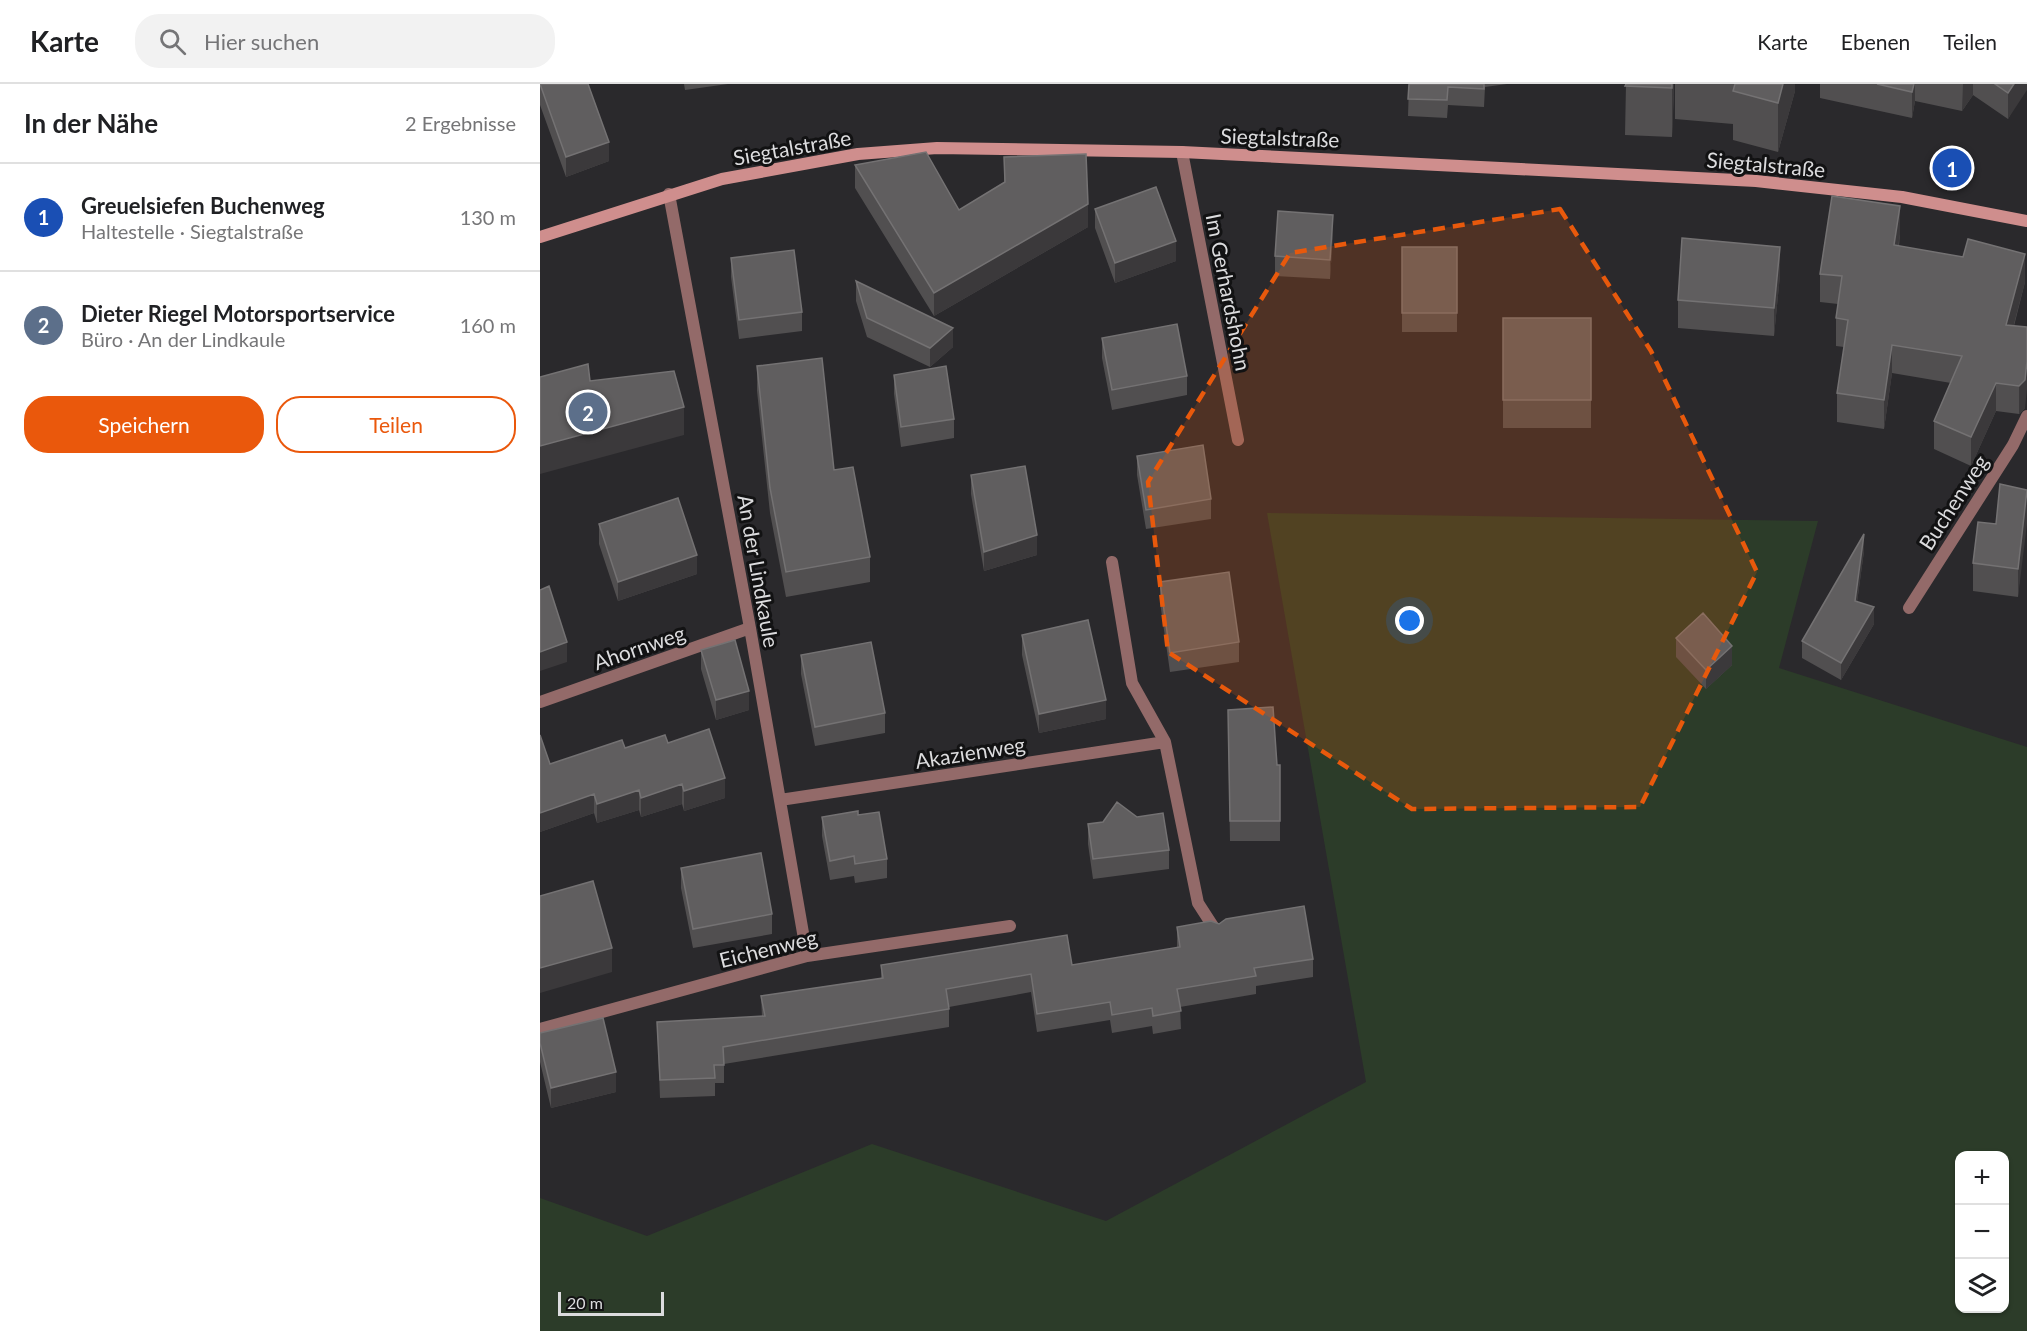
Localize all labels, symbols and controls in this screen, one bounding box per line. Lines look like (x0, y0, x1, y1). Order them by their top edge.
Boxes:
search box (135, 14, 555, 68)
text: Karte (30, 24, 99, 58)
icon: search (156, 25, 189, 58)
text: Hier suchen (204, 28, 319, 55)
text: Karte (1757, 29, 1808, 54)
text: Ebenen (1841, 29, 1910, 54)
text: Teilen (1943, 29, 1997, 54)
text: In der Nähe (24, 107, 158, 139)
text: 2 Ergebnisse (405, 111, 516, 135)
street label: Siegtalstraße (1220, 122, 1340, 152)
street label: Siegtalstraße (731, 124, 853, 170)
street label: Siegtalstraße (1706, 146, 1826, 182)
pin: 1 (1932, 146, 1972, 190)
text: Greuelsiefen Buchenweg (81, 192, 325, 219)
text: 1 (38, 205, 49, 229)
text: 130 m (460, 205, 516, 229)
street label: Im Gerhardshohn (1202, 211, 1256, 373)
text: Haltestelle · Siegtalstraße (81, 219, 304, 243)
text: Dieter Riegel Motorsportservice (81, 300, 395, 327)
text: 2 (38, 313, 49, 337)
text: 160 m (460, 313, 516, 337)
text: Büro · An der Lindkaule (81, 327, 285, 351)
pin: 2 (568, 390, 608, 434)
button: Speichern (24, 396, 264, 453)
button: Teilen (276, 396, 516, 453)
street label: Buchenweg (1913, 450, 1993, 554)
street label: An der Lindkaule (733, 493, 785, 649)
your location (1395, 606, 1424, 635)
street label: Ahornweg (590, 620, 688, 674)
street label: Akazienweg (913, 731, 1027, 773)
street label: Eichenweg (716, 924, 820, 972)
map controls (1955, 1151, 2009, 1313)
button: + (1955, 1151, 2009, 1205)
button: − (1955, 1205, 2009, 1259)
button: layers (1955, 1259, 2009, 1313)
scale bar (558, 1289, 664, 1316)
text: 20 m (567, 1293, 603, 1312)

